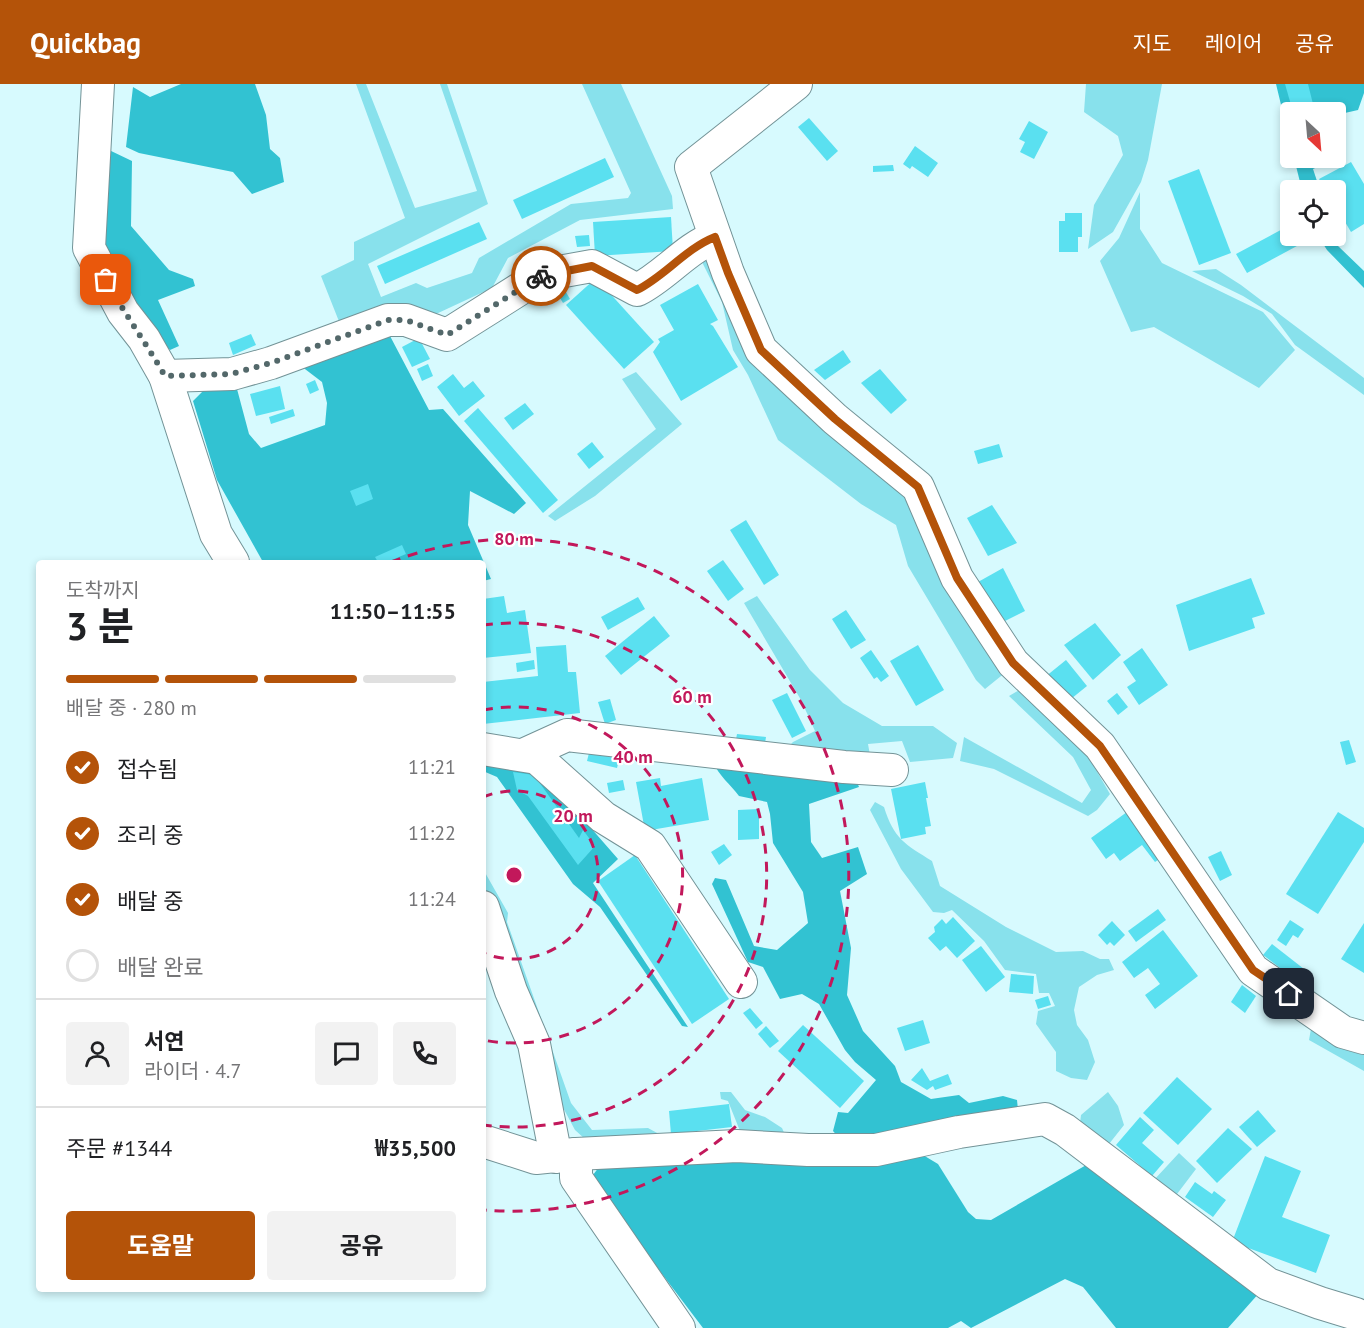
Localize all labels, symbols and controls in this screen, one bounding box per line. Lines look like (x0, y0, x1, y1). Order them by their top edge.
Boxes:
text: Quickbag (30, 24, 141, 61)
text: 지도 (1133, 30, 1171, 57)
text: 레이어 (1204, 30, 1262, 57)
text: 공유 (1295, 30, 1334, 57)
north arrow (1280, 102, 1346, 168)
map controls (1280, 102, 1346, 246)
button: locate (1280, 180, 1346, 246)
courier (511, 246, 571, 306)
pin (80, 254, 131, 305)
icon: bike (525, 260, 558, 293)
icon: bag (89, 263, 122, 296)
text: 80 m (494, 527, 534, 550)
text: 도착까지 (66, 577, 140, 603)
text: 11:50–11:55 (330, 597, 456, 625)
text: 3 분 (66, 600, 134, 651)
text: 60 m (672, 685, 712, 708)
text: 배달 중 · 280 m (66, 695, 197, 721)
text: 40 m (613, 745, 653, 768)
icon: check (66, 751, 99, 784)
text: 11:21 (408, 754, 456, 780)
text: 접수됨 (117, 755, 178, 783)
text: 20 m (553, 804, 593, 827)
icon: check (66, 817, 99, 850)
text: 11:22 (408, 820, 456, 846)
text: 조리 중 (117, 821, 184, 849)
centre of rings (504, 865, 524, 885)
icon: check (66, 883, 99, 916)
text: 11:24 (408, 886, 456, 912)
text: 배달 중 (117, 887, 184, 915)
text: 배달 완료 (117, 953, 204, 981)
pin (1263, 968, 1314, 1019)
icon: home (1272, 977, 1305, 1010)
button: person (66, 1022, 129, 1085)
button: chat (315, 1022, 378, 1085)
button: phone (393, 1022, 456, 1085)
text: 서연 (144, 1027, 184, 1055)
text: 라이더 · 4.7 (144, 1058, 241, 1084)
text: 주문 #1344 (66, 1134, 172, 1162)
text: ₩35,500 (375, 1134, 456, 1162)
button: 도움말 (66, 1211, 255, 1280)
button: 공유 (267, 1211, 456, 1280)

